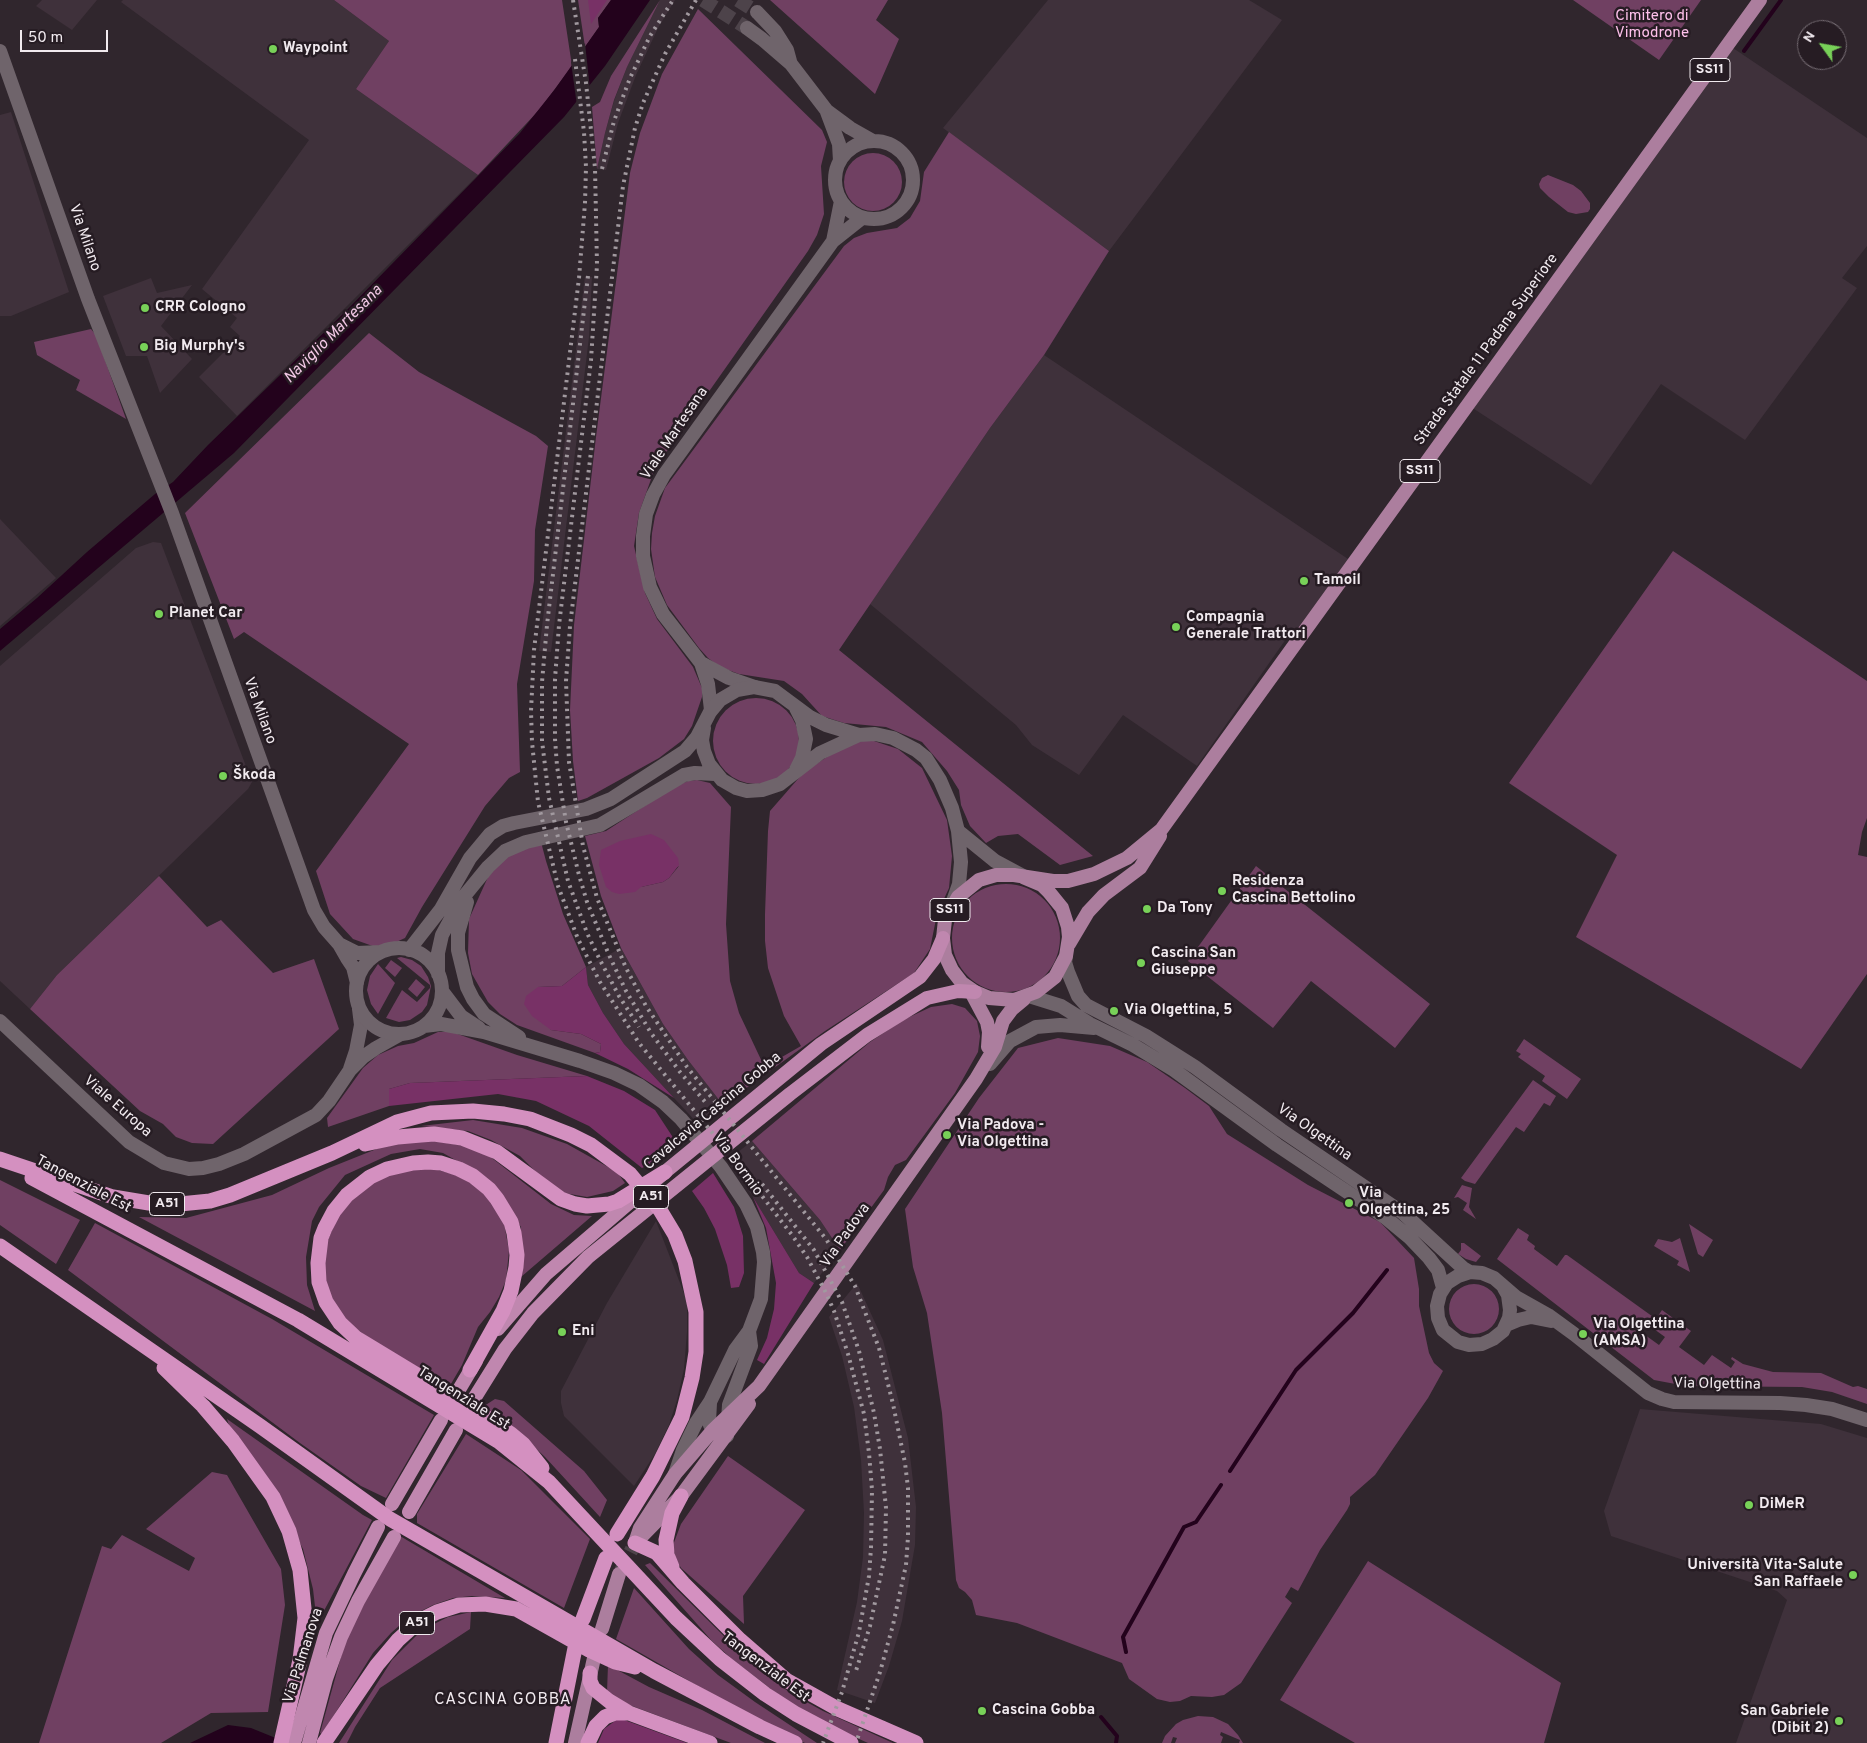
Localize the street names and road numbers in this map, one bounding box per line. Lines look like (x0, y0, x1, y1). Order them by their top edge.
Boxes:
road number: SS11 (1690, 58, 1730, 82)
street label: Via Milano (64, 202, 104, 274)
street label: Strada Statale 11 Padana Superiore (1411, 251, 1563, 449)
street label: Viale Martesana (637, 384, 713, 484)
road number: SS11 (1400, 460, 1440, 482)
street label: Via Milano (239, 675, 279, 747)
road number: SS11 (930, 898, 970, 922)
street label: Cavalcavia Cascina Gobba (640, 1049, 786, 1175)
street label: Viale Europa (79, 1072, 155, 1142)
street label: Via Olgettina (1273, 1101, 1355, 1165)
street label: Via Bormio (708, 1130, 766, 1200)
street label: Tangenziale Est (32, 1152, 134, 1218)
road number: A51 (634, 1186, 668, 1208)
road number: A51 (150, 1192, 184, 1216)
street label: Via Padova (817, 1200, 875, 1272)
street label: Tangenziale Est (413, 1363, 513, 1435)
street label: Via Olgettina (1673, 1375, 1761, 1395)
street label: Via Palmanova (280, 1606, 328, 1706)
road number: A51 (400, 1612, 434, 1635)
street label: Tangenziale Est (717, 1629, 813, 1707)

